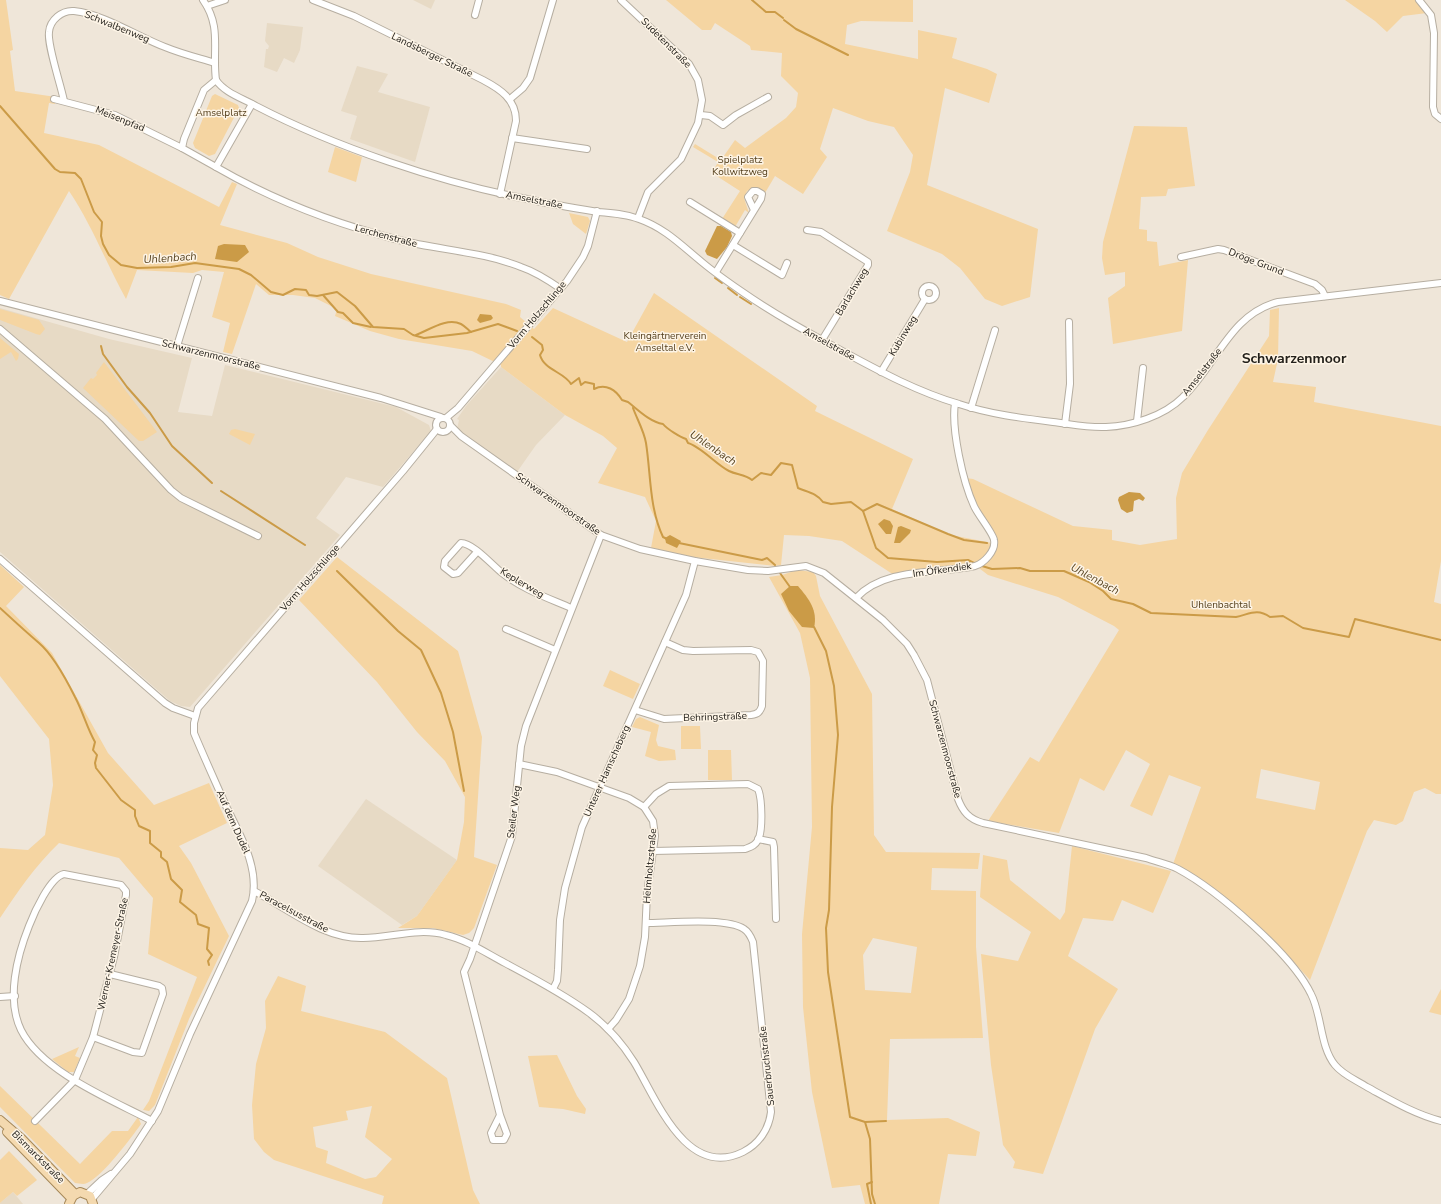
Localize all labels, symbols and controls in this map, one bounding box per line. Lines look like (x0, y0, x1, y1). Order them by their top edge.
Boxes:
street label: Schwalbenweg (82, 8, 152, 47)
street label: Sudetenstraße (638, 15, 694, 71)
street label: Landsberger Straße (389, 29, 475, 81)
street label: Meisenpfad (93, 103, 147, 135)
park label: Amselplatz (195, 106, 247, 120)
park label: Spielplatz Kollwitzweg (712, 153, 768, 179)
street label: Amselstraße (504, 188, 564, 212)
street label: Lerchenstraße (353, 221, 419, 251)
street label: Dröge Grund (1226, 245, 1286, 279)
water label: Uhlenbach (143, 249, 197, 267)
street label: Barlachweg (832, 265, 872, 319)
street label: Vorm Holzschlinge (504, 278, 570, 353)
street label: Kubinweg (885, 313, 921, 359)
street label: Amselstraße (800, 324, 858, 364)
park label: Kleingärtnerverein Amseltal e.V. (623, 329, 707, 355)
street label: Schwarzenmoorstraße (160, 336, 262, 374)
street label: Amselstraße (1179, 345, 1225, 399)
district label: Schwarzenmoor (1242, 349, 1347, 368)
water label: Uhlenbach (687, 427, 739, 469)
street label: Schwarzenmoorstraße (513, 469, 603, 539)
street label: Vorm Holzschlinge (276, 542, 343, 615)
street label: Im Öfkendiek (912, 559, 973, 581)
water label: Uhlenbach (1068, 560, 1122, 598)
street label: Keplerweg (497, 564, 547, 602)
park label: Uhlenbachtal (1191, 598, 1251, 612)
street label: Schwarzenmoorstraße (925, 698, 965, 800)
street label: Behringstraße (683, 709, 747, 725)
street label: Unterer Hamscheberg (580, 723, 634, 819)
street label: Steiler Weg (504, 785, 524, 839)
street label: Auf dem Dudel (213, 788, 253, 856)
street label: Helmholtzstraße (640, 828, 660, 904)
street label: Paracelsusstraße (257, 888, 331, 936)
street label: Werner-Kremeyer-Straße (94, 897, 132, 1011)
street label: Sauerbruchstraße (756, 1026, 778, 1106)
street label: Bismarckstraße (9, 1128, 67, 1186)

